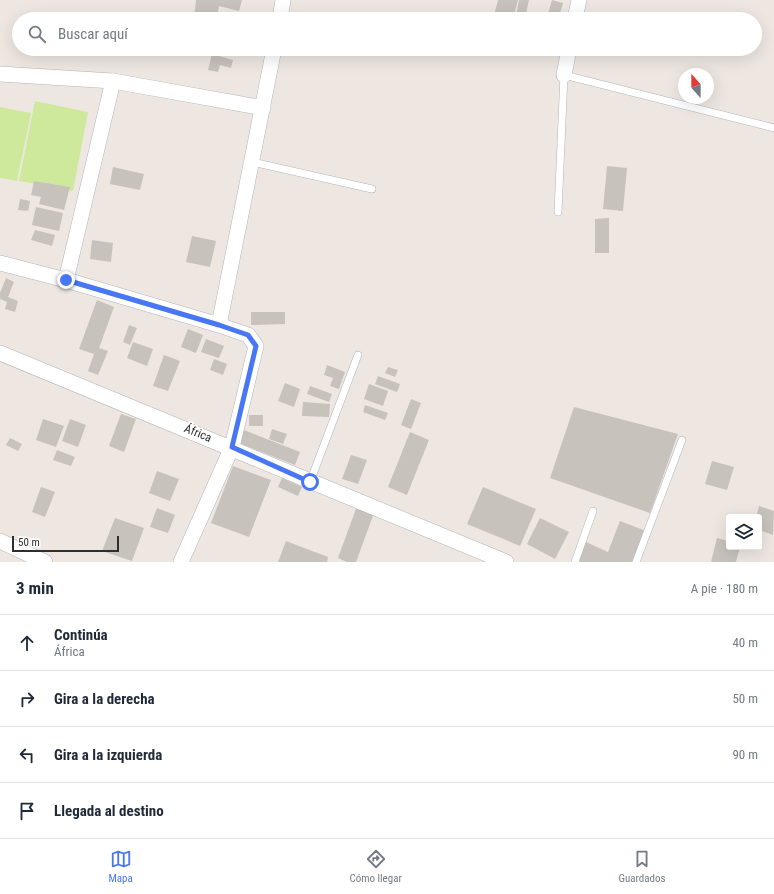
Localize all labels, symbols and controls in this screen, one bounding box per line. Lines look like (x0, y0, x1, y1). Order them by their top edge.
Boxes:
search box (12, 12, 762, 56)
icon: search (26, 23, 48, 45)
text: Buscar aquí (58, 25, 128, 43)
north arrow (678, 68, 714, 104)
route end (57, 271, 75, 289)
street label: África (182, 420, 214, 445)
route start (301, 473, 319, 491)
map controls (726, 514, 762, 550)
button: layers (726, 514, 762, 550)
scale bar (12, 534, 119, 553)
text: 50 m (18, 536, 40, 549)
text: 3 min (16, 578, 54, 598)
text: A pie · 180 m (691, 581, 758, 596)
text: Continúa (54, 626, 108, 644)
icon: ahead (16, 632, 38, 654)
text: 40 m (732, 635, 758, 650)
text: África (54, 644, 85, 659)
icon: right (16, 688, 38, 710)
text: Gira a la derecha (54, 690, 155, 708)
text: 50 m (732, 691, 758, 706)
icon: left (16, 744, 38, 766)
text: Gira a la izquierda (54, 746, 162, 764)
text: 90 m (732, 747, 758, 762)
icon: arrive (16, 800, 38, 822)
text: Llegada al destino (54, 802, 164, 820)
tab: Mapa (108, 848, 133, 885)
tab: Cómo llegar (349, 848, 402, 885)
tab: Guardados (619, 848, 666, 885)

